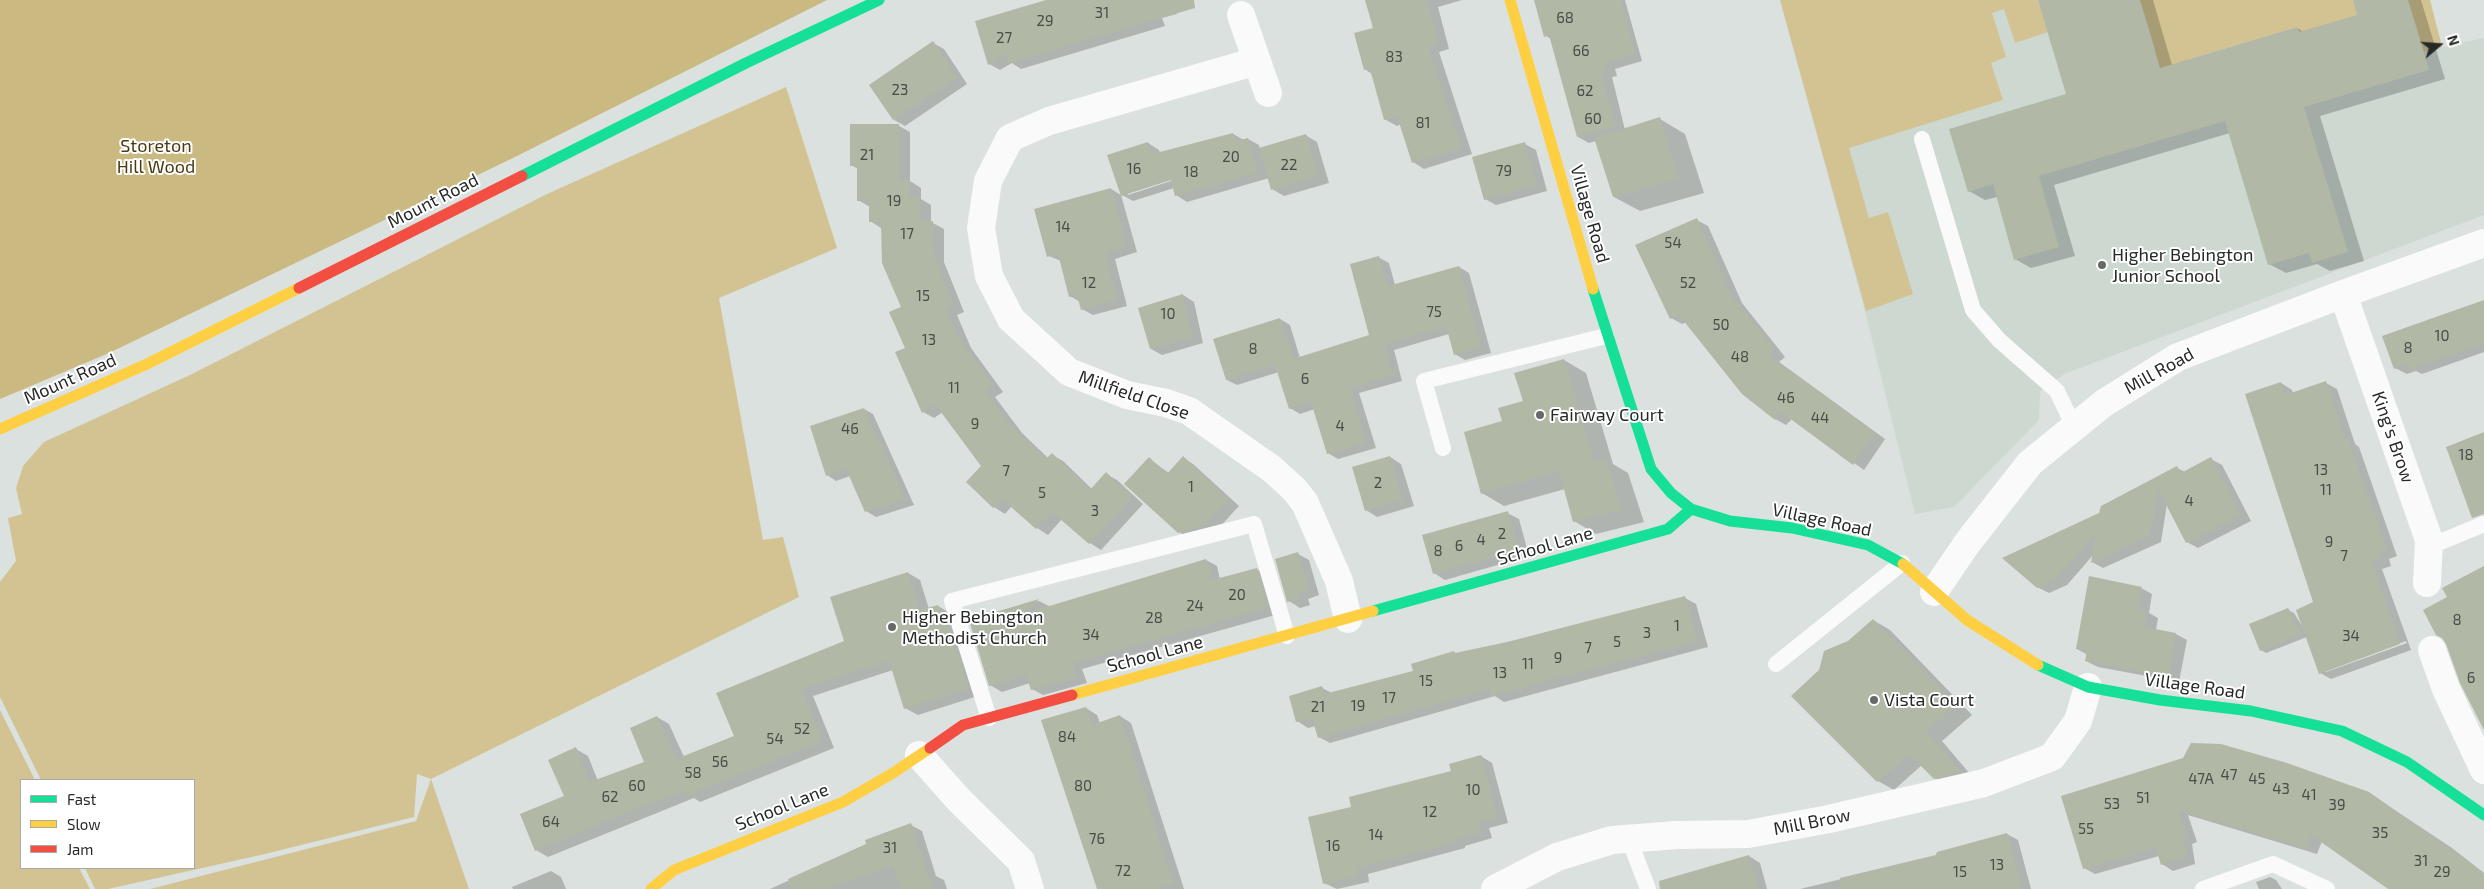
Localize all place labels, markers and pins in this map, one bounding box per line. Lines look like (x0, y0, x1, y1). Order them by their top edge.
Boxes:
place label: Higher Bebington Junior School (2112, 244, 2253, 286)
marker: Higher Bebington Junior School (2096, 259, 2108, 271)
place label: Fairway Court (1550, 404, 1664, 426)
marker: Fairway Court (1534, 409, 1546, 421)
place label: Higher Bebington Methodist Church (902, 606, 1047, 649)
marker: Higher Bebington Methodist Church (886, 621, 898, 633)
place label: Vista Court (1884, 689, 1974, 711)
marker: Vista Court (1868, 694, 1880, 706)

